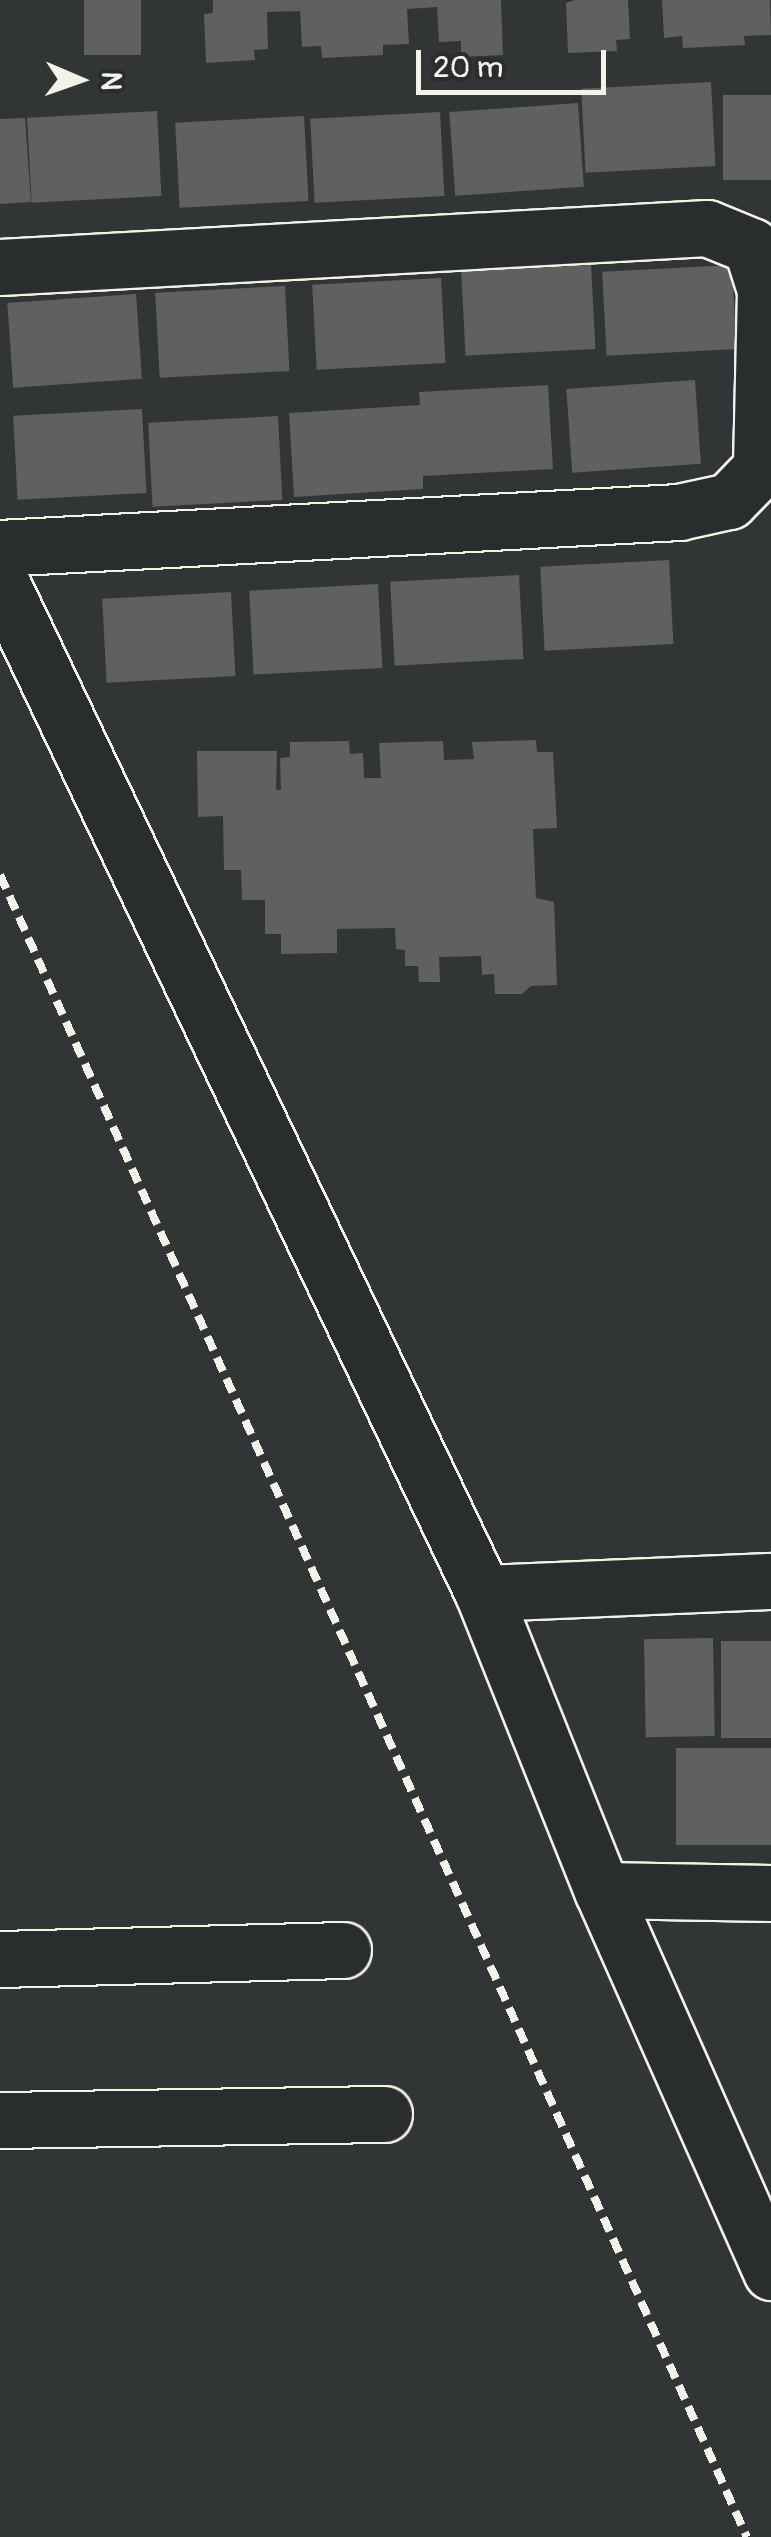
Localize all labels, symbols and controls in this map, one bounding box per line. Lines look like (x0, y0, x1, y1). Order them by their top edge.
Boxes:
north arrow (30, 30, 130, 130)
scale bar (421, 30, 611, 92)
text: 20 m (433, 49, 503, 86)
text: N (93, 71, 128, 91)

